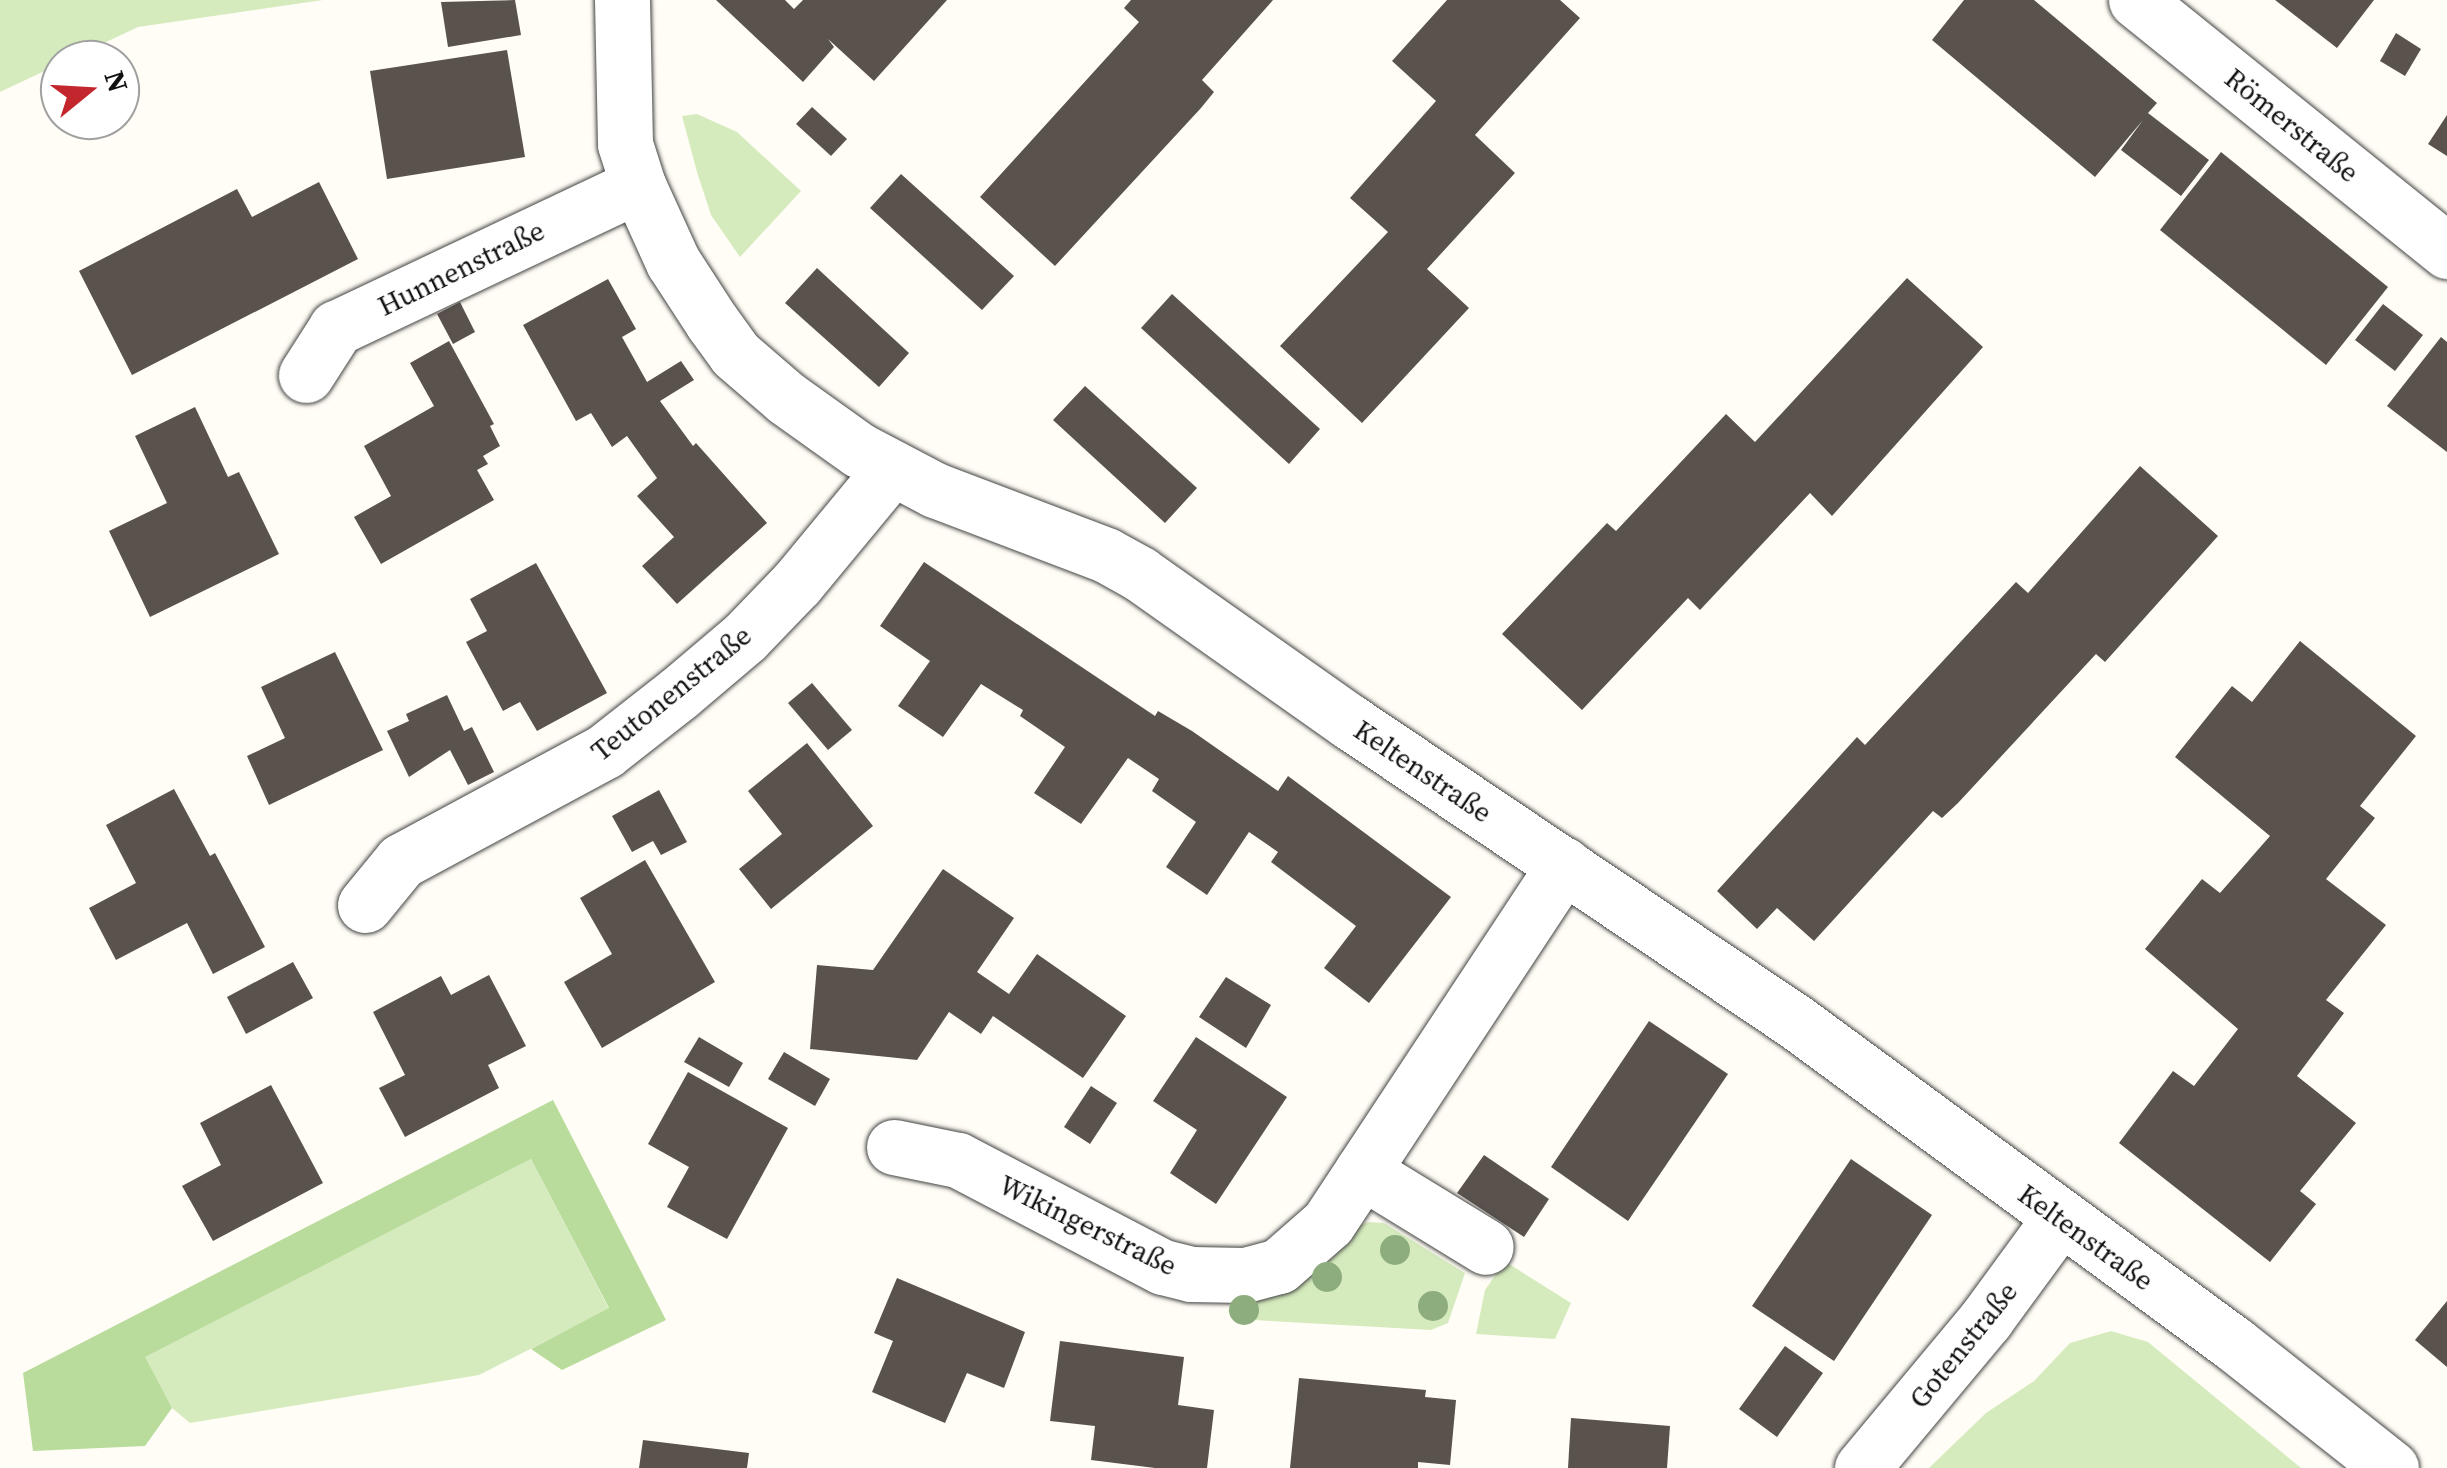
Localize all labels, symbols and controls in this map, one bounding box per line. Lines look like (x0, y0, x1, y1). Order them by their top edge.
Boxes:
north arrow (40, 40, 140, 140)
street label: Römerstraße (2218, 61, 2366, 189)
text: N (95, 66, 138, 97)
street label: Hunnenstraße (372, 213, 550, 323)
street label: Teutonenstraße (584, 618, 758, 768)
street label: Keltenstraße (1348, 713, 1498, 829)
street label: Wikingerstraße (994, 1168, 1182, 1282)
street label: Keltenstraße (2012, 1177, 2160, 1297)
street label: Gotenstraße (1902, 1275, 2024, 1415)

